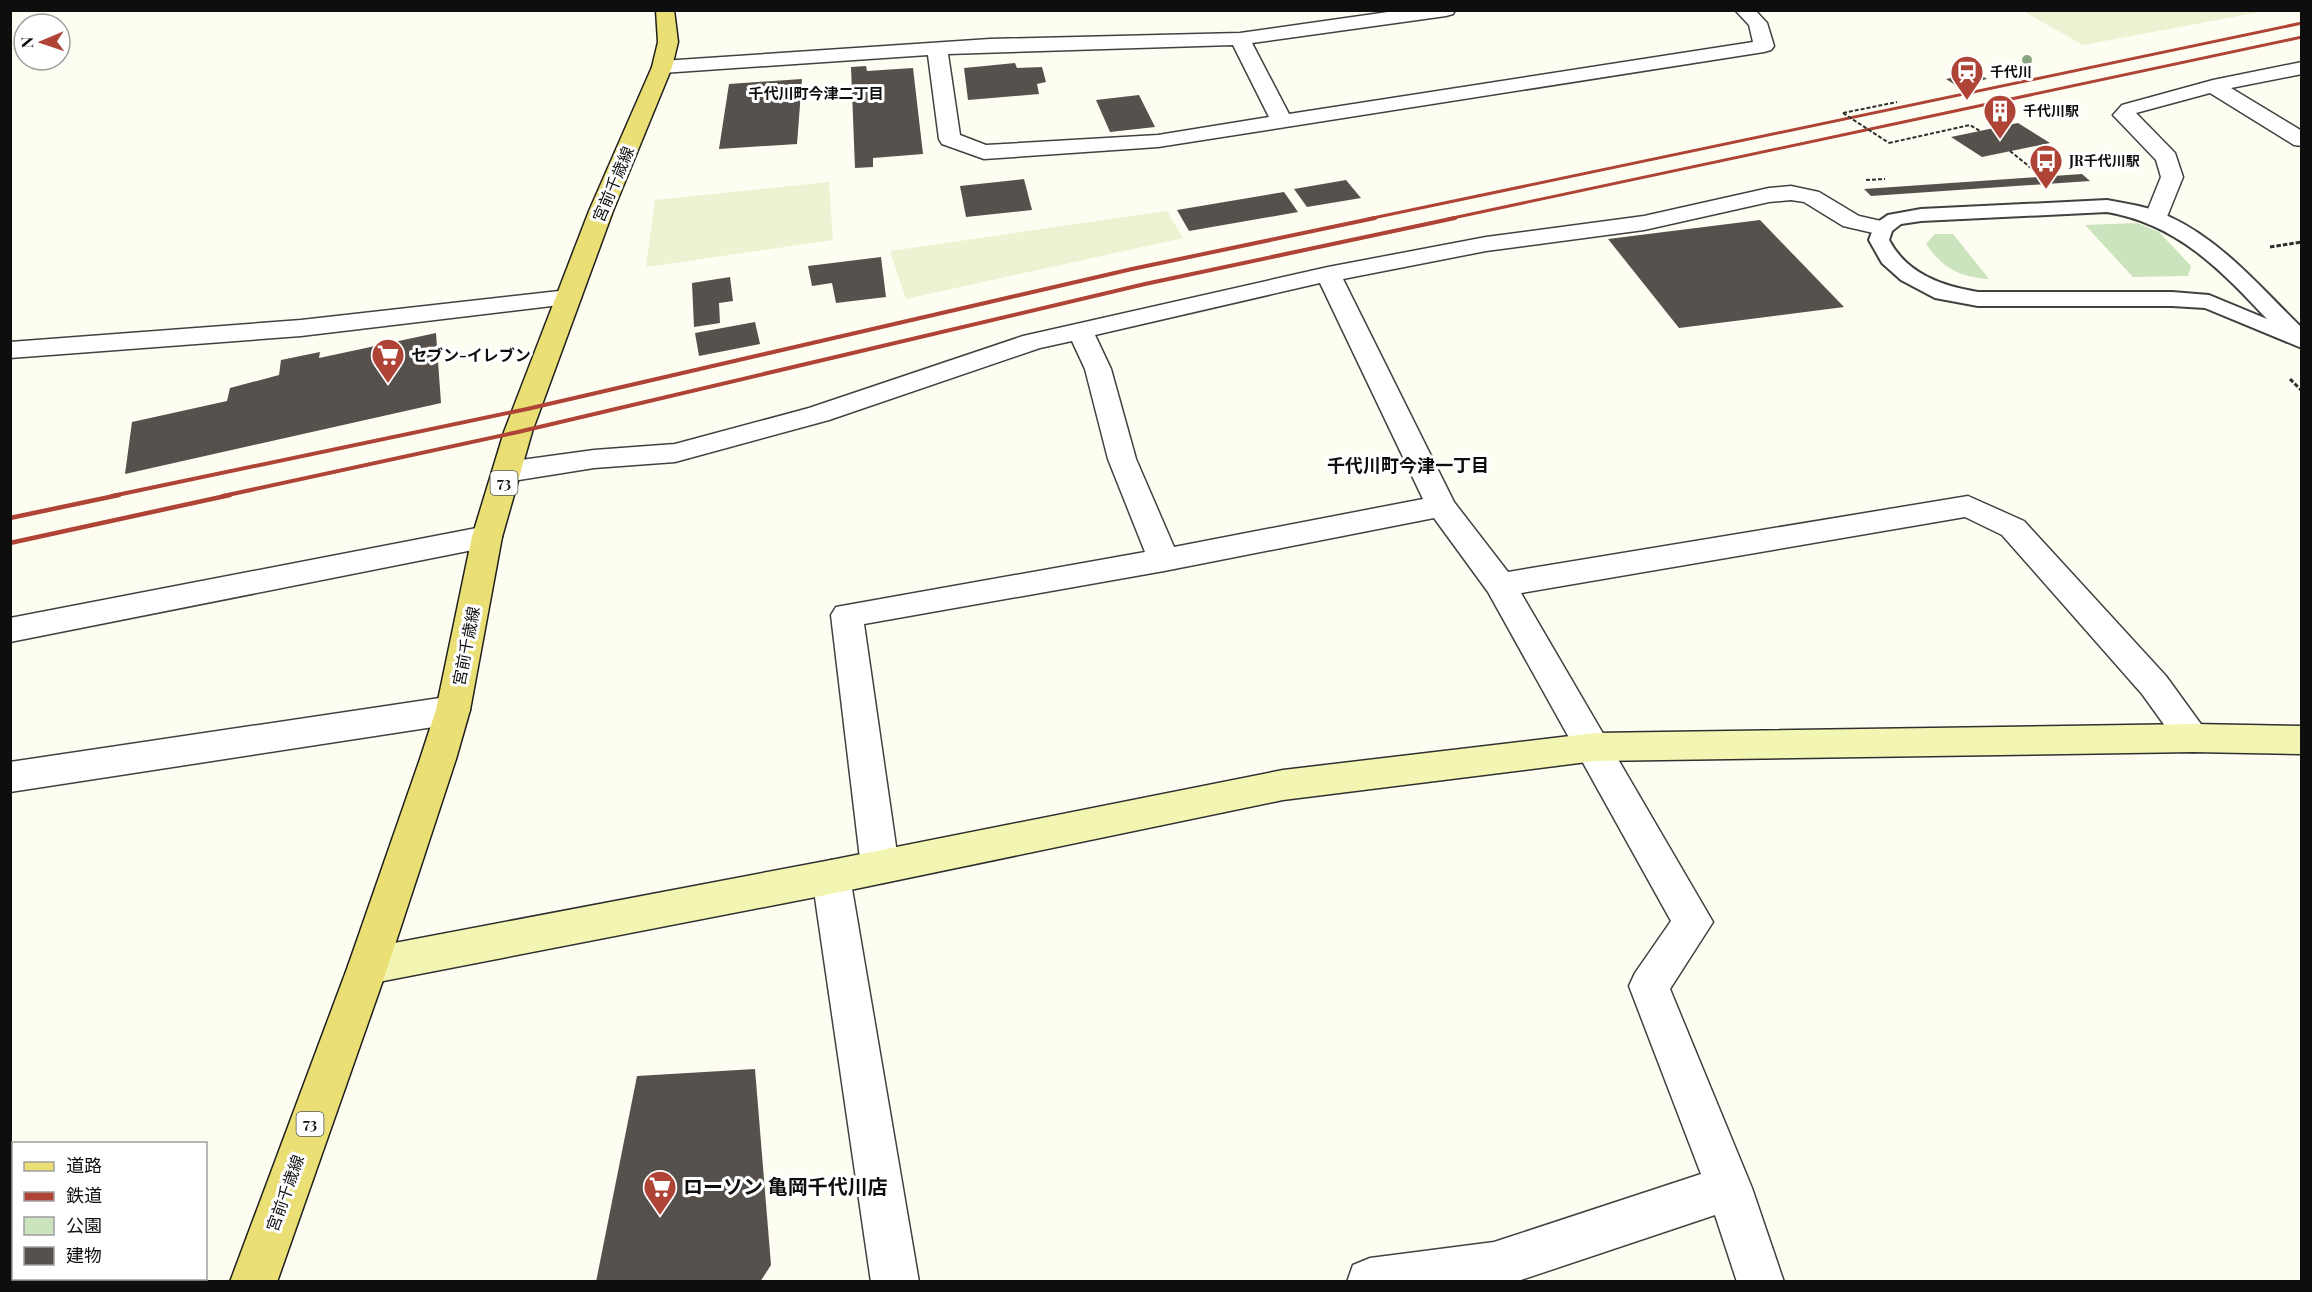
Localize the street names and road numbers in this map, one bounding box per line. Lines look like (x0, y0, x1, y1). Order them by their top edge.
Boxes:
street label: 宮前千歳線 (587, 143, 638, 225)
road number: 73 (490, 471, 518, 495)
street label: 宮前千歳線 (448, 605, 483, 687)
road number: 73 (296, 1112, 324, 1136)
street label: 宮前千歳線 (261, 1152, 308, 1234)

